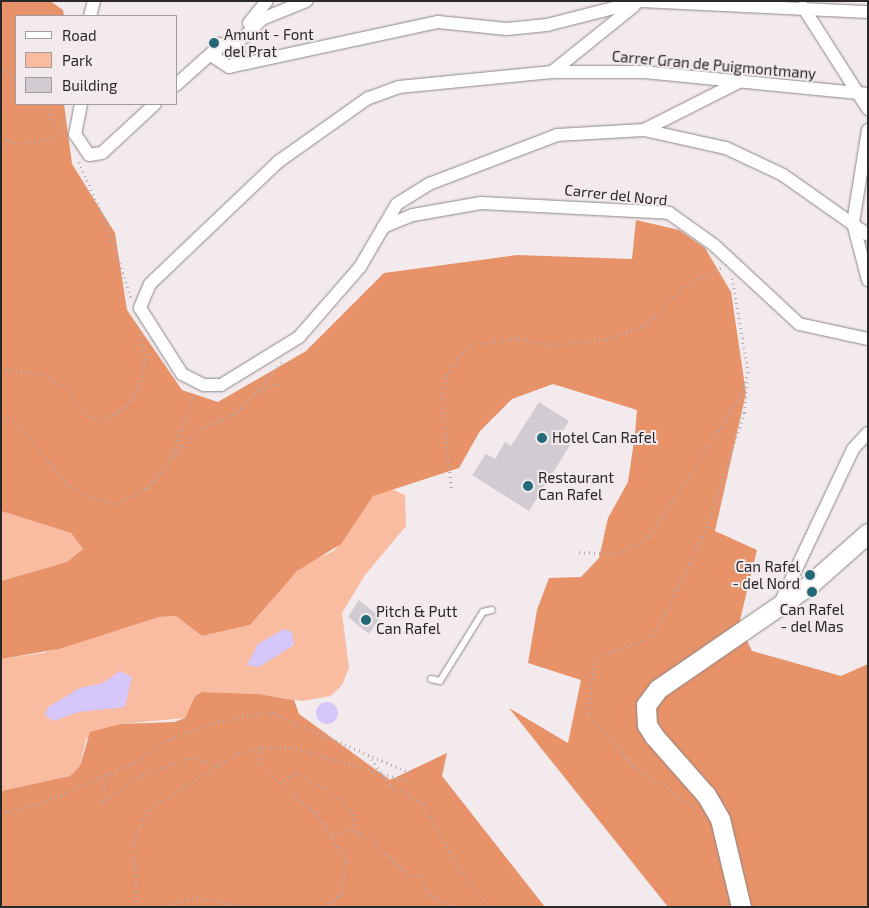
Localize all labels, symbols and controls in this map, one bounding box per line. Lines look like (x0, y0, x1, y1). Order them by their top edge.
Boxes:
legend (15, 15, 178, 105)
place label: Amunt - Font del Prat (224, 25, 314, 60)
text: Road (62, 26, 97, 44)
marker: Amunt - Font del Prat (208, 37, 220, 49)
street label: Carrer Gran de Puigmontmany (611, 47, 817, 83)
text: Park (62, 51, 93, 69)
text: Building (62, 76, 117, 94)
street label: Carrer del Nord (563, 181, 669, 209)
place label: Hotel Can Rafel (552, 429, 657, 447)
marker: Hotel Can Rafel (536, 432, 548, 444)
place label: Restaurant Can Rafel (538, 468, 614, 503)
marker: Restaurant Can Rafel (522, 480, 534, 492)
place label: Can Rafel - del Nord (732, 557, 800, 592)
marker: Can Rafel - del Nord (804, 569, 816, 581)
marker: Can Rafel - del Mas (806, 586, 818, 598)
place label: Can Rafel - del Mas (780, 600, 844, 635)
place label: Pitch & Putt Can Rafel (376, 602, 457, 637)
marker: Pitch & Putt Can Rafel (360, 614, 372, 626)

